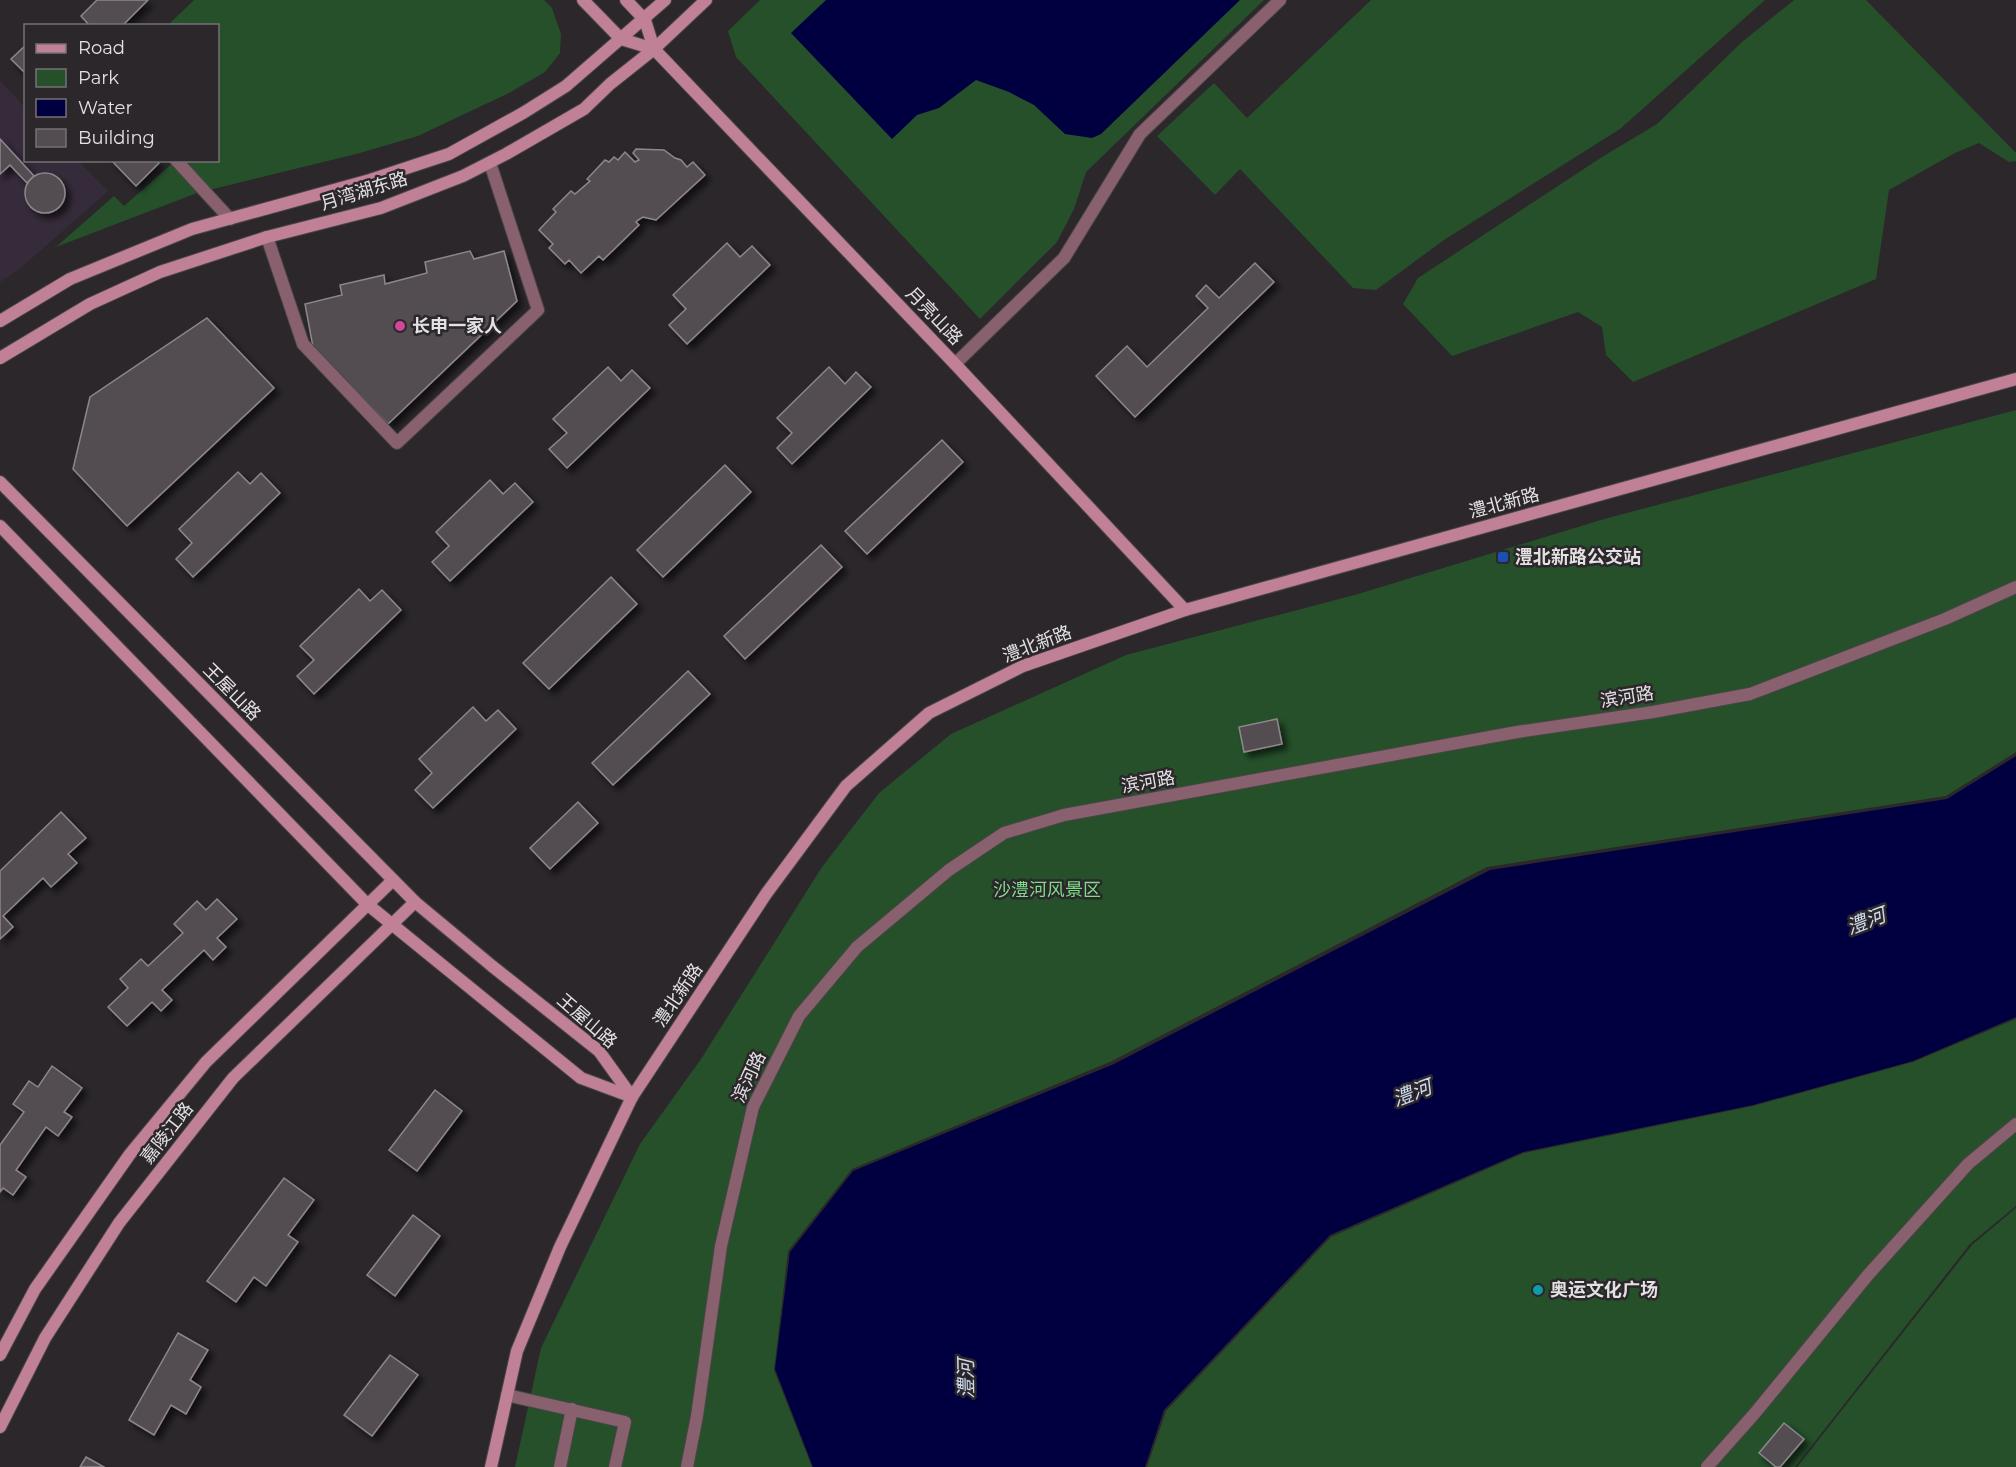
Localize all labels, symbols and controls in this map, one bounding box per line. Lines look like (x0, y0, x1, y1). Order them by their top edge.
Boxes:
legend (24, 24, 219, 162)
text: Road (78, 37, 125, 59)
text: Park (78, 67, 119, 89)
text: Water (78, 97, 133, 119)
text: Building (78, 127, 155, 149)
street label: 月湾湖东路 (318, 167, 410, 215)
street label: 月亮山路 (901, 282, 967, 350)
place label: 长申一家人 (412, 315, 502, 337)
marker: 长申一家人 (393, 319, 407, 333)
street label: 澧北新路 (1466, 483, 1542, 523)
place label: 澧北新路公交站 (1515, 546, 1641, 568)
marker: 澧北新路公交站 (1496, 550, 1510, 564)
street label: 澧北新路 (999, 621, 1075, 667)
street label: 王屋山路 (199, 659, 265, 725)
street label: 滨河路 (1599, 682, 1655, 712)
street label: 滨河路 (1120, 766, 1176, 798)
park label: 沙澧河风景区 (993, 879, 1101, 901)
water label: 澧河 (1843, 901, 1893, 939)
street label: 澧北新路 (649, 959, 707, 1031)
street label: 王屋山路 (553, 989, 621, 1053)
street label: 滨河路 (728, 1048, 770, 1106)
water label: 澧河 (1389, 1073, 1439, 1111)
street label: 嘉陵江路 (136, 1098, 198, 1168)
place label: 奥运文化广场 (1550, 1279, 1658, 1301)
marker: 奥运文化广场 (1531, 1283, 1545, 1297)
water label: 澧河 (954, 1355, 978, 1399)

